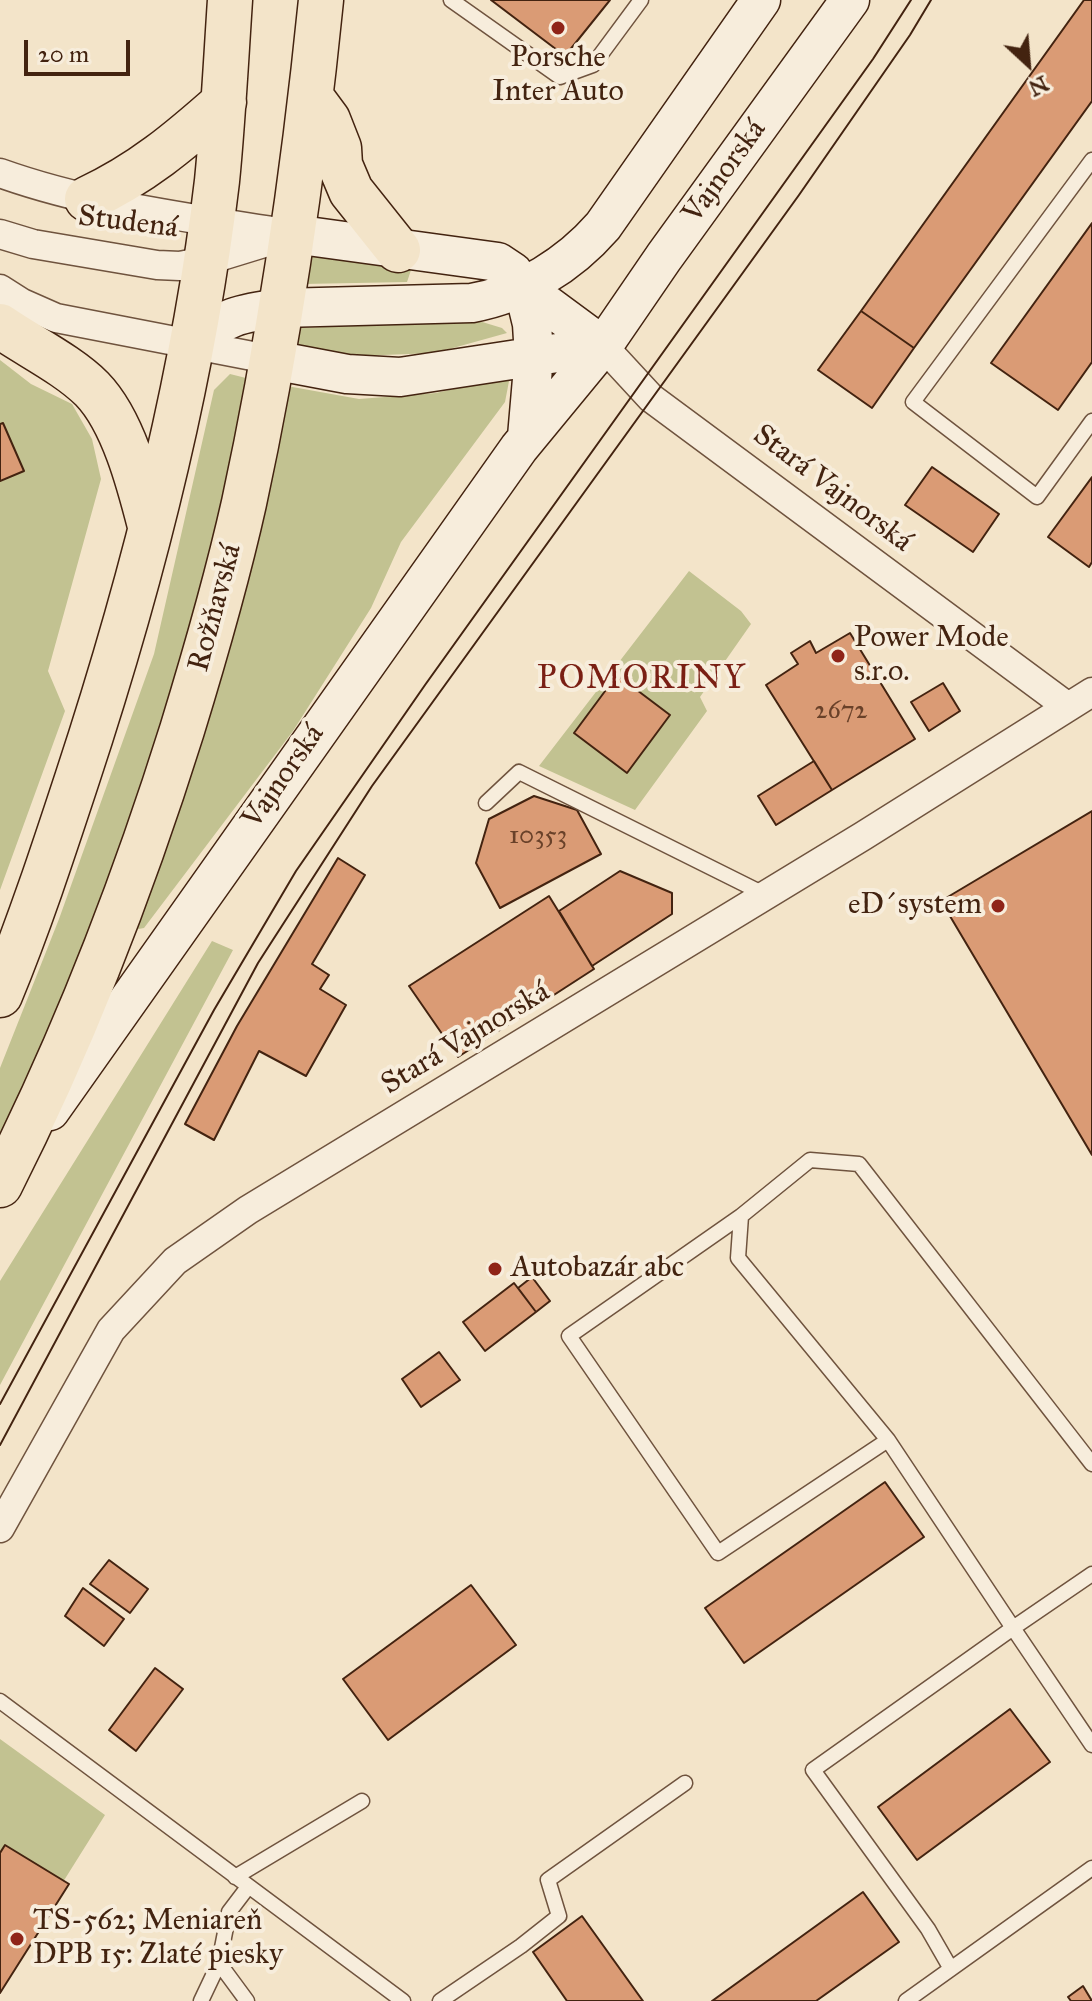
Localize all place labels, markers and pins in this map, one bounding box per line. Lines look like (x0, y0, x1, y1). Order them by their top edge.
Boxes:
marker: Porsche Inter Auto (549, 19, 567, 37)
place label: Porsche Inter Auto (492, 41, 624, 112)
place label: Power Mode s.r.o. (854, 621, 1009, 692)
marker: Power Mode s.r.o. (829, 647, 847, 665)
place label: eD´system (848, 888, 982, 924)
marker: eD´system (989, 897, 1007, 915)
place label: Autobazár abc (511, 1251, 684, 1287)
marker: Autobazár abc (486, 1260, 504, 1278)
place label: TS-562; Meniareň DPB 15: Zlaté piesky (33, 1904, 283, 1974)
marker: TS-562; Meniareň DPB 15: Zlaté piesky (8, 1930, 26, 1948)

